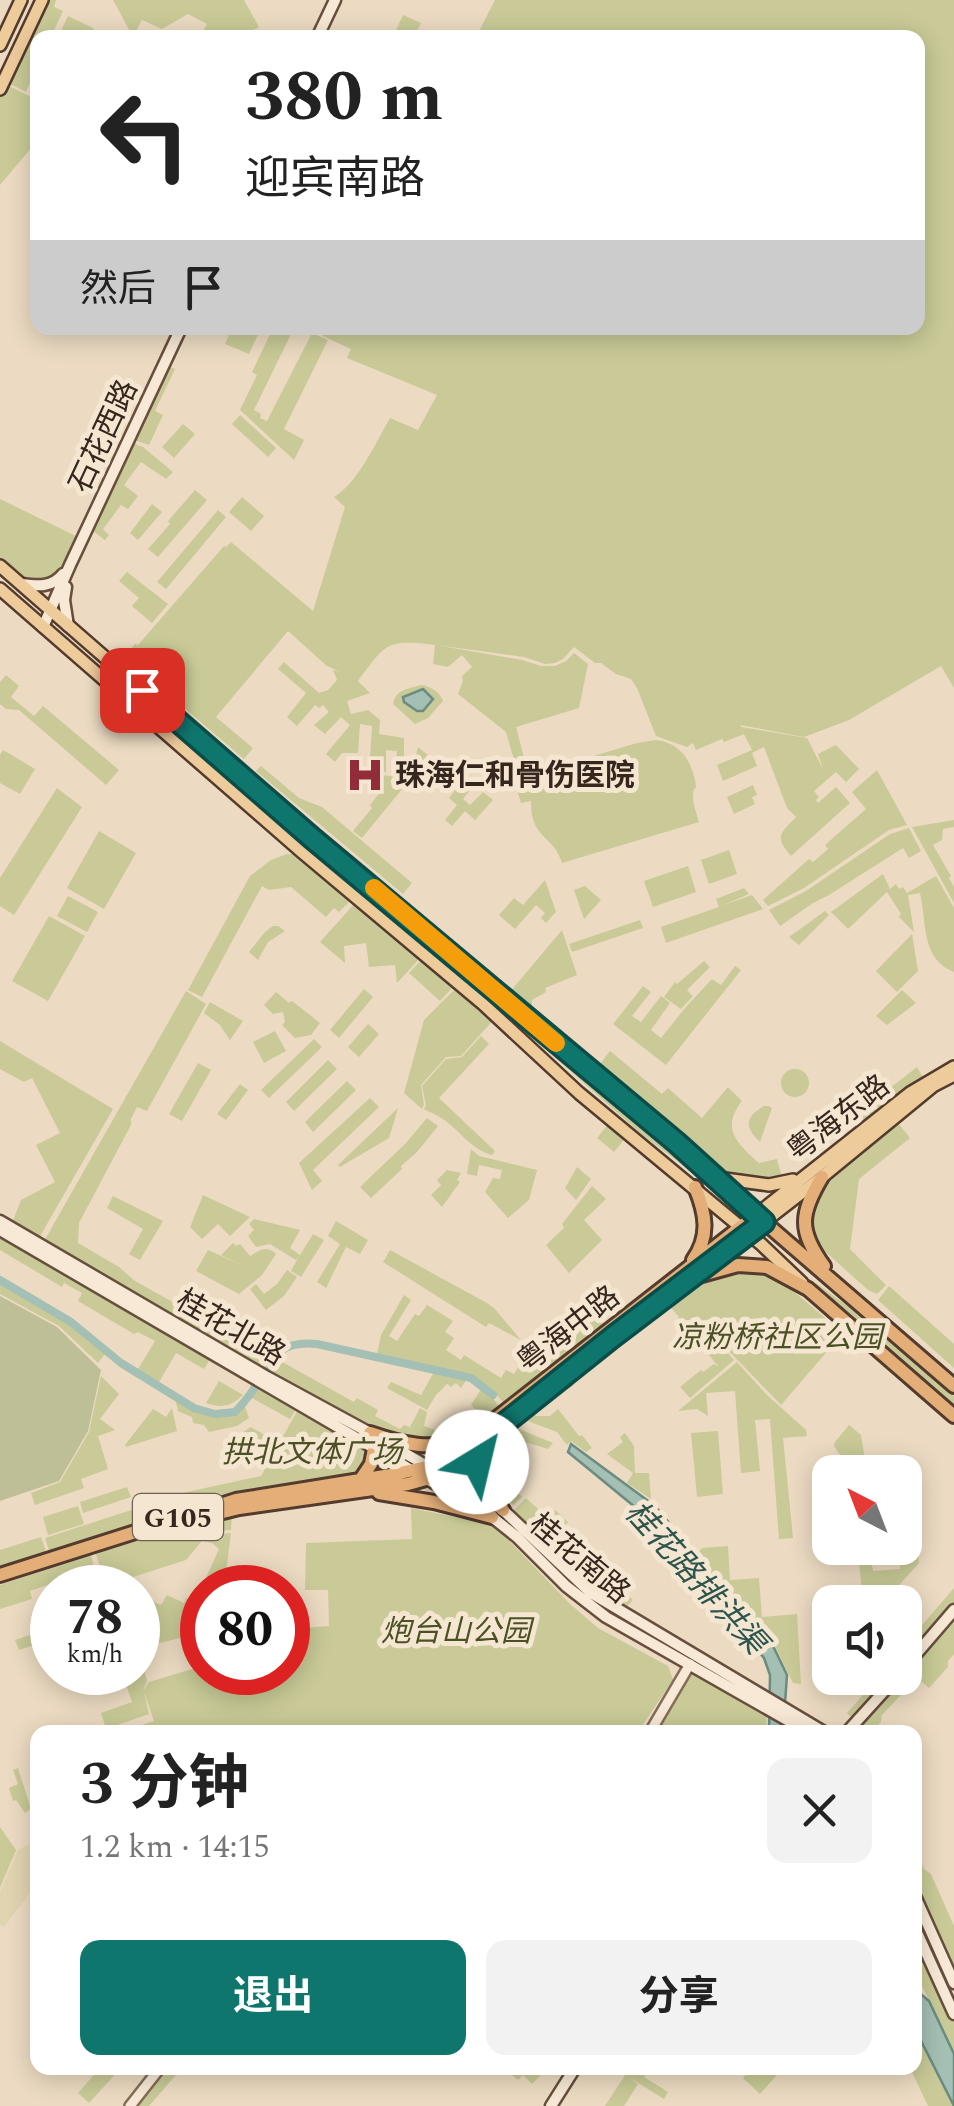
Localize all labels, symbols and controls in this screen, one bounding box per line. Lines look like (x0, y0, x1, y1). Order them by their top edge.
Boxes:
text: 380 m (245, 45, 443, 151)
icon: left (80, 70, 210, 200)
text: 迎宾南路 (245, 145, 425, 214)
icon: arrive (176, 260, 231, 315)
text: 然后 (80, 261, 156, 319)
street label: 石花西路 (58, 372, 150, 501)
pin (100, 648, 185, 733)
icon: arrive (115, 663, 170, 718)
place label: 珠海仁和骨伤医院 (395, 753, 635, 799)
hospital icon: 珠海仁和骨伤医院 (344, 754, 386, 796)
street label: 粤海东路 (777, 1064, 900, 1174)
street label: 粤海中路 (507, 1275, 630, 1385)
street label: 桂花北路 (167, 1278, 294, 1378)
park label: 凉粉桥社区公园 (672, 1315, 886, 1361)
position arrow (425, 1410, 529, 1514)
park label: 拱北文体广场 (222, 1430, 405, 1476)
north arrow (812, 1455, 922, 1565)
map controls (812, 1455, 922, 1695)
water label: 桂花路排洪渠 (612, 1490, 780, 1669)
road number: G105 (133, 1494, 223, 1540)
street label: 桂花南路 (519, 1503, 640, 1615)
speed limit sign: 80 (180, 1565, 310, 1695)
text: 78 (67, 1580, 123, 1656)
button: sound (812, 1585, 922, 1695)
park label: 炮台山公园 (381, 1609, 535, 1655)
text: km/h (67, 1636, 123, 1674)
text: 3 分钟 (80, 1739, 249, 1831)
button: close (767, 1758, 872, 1863)
text: 1.2 km · 14:15 (80, 1823, 269, 1872)
button: 退出 (80, 1940, 466, 2055)
button: 分享 (486, 1940, 872, 2055)

